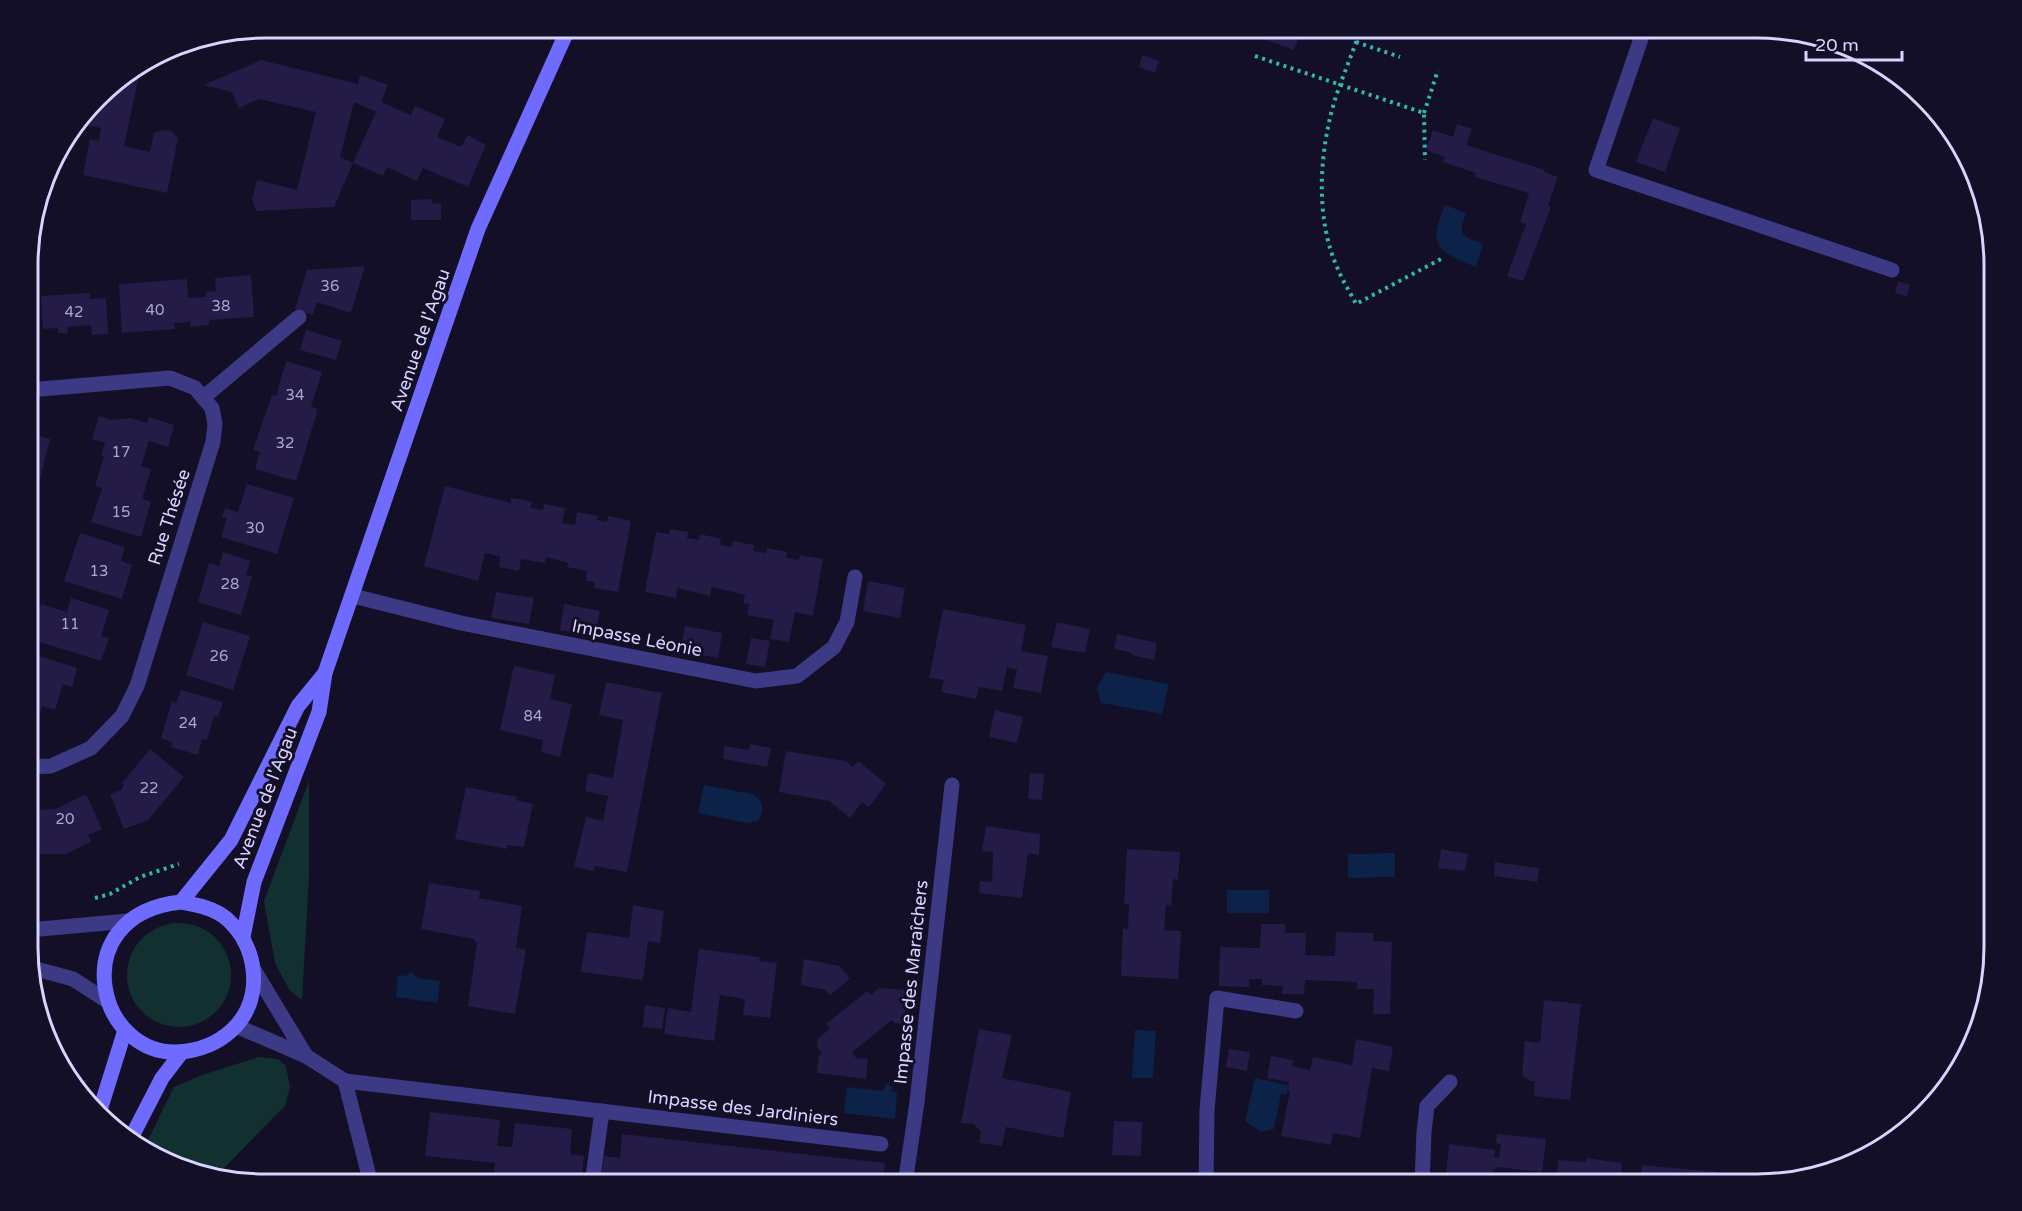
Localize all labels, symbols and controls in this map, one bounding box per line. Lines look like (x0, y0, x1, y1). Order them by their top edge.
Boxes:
scale bar (1806, 24, 1902, 62)
text: 20 m (1815, 34, 1859, 56)
street label: Avenue de l'Agau (385, 266, 455, 414)
house number: 36 (321, 277, 339, 295)
house number: 38 (212, 297, 230, 315)
house number: 40 (146, 301, 164, 319)
house number: 42 (65, 303, 83, 321)
house number: 34 (286, 386, 304, 404)
house number: 32 (276, 434, 294, 452)
house number: 17 (112, 443, 130, 461)
street label: Rue Thésée (143, 466, 195, 568)
house number: 15 (112, 503, 130, 521)
house number: 30 (246, 519, 264, 537)
house number: 13 (90, 562, 108, 580)
house number: 28 (221, 575, 239, 593)
house number: 11 (61, 615, 79, 633)
street label: Impasse Léonie (570, 615, 704, 661)
house number: 26 (210, 647, 228, 665)
house number: 84 (524, 707, 542, 725)
house number: 24 (179, 714, 197, 732)
street label: Avenue de l'Agau (228, 724, 302, 872)
house number: 22 (140, 779, 158, 797)
house number: 20 (56, 810, 74, 828)
street label: Impasse des Maraîchers (889, 879, 933, 1085)
street label: Impasse des Jardiniers (646, 1085, 840, 1131)

